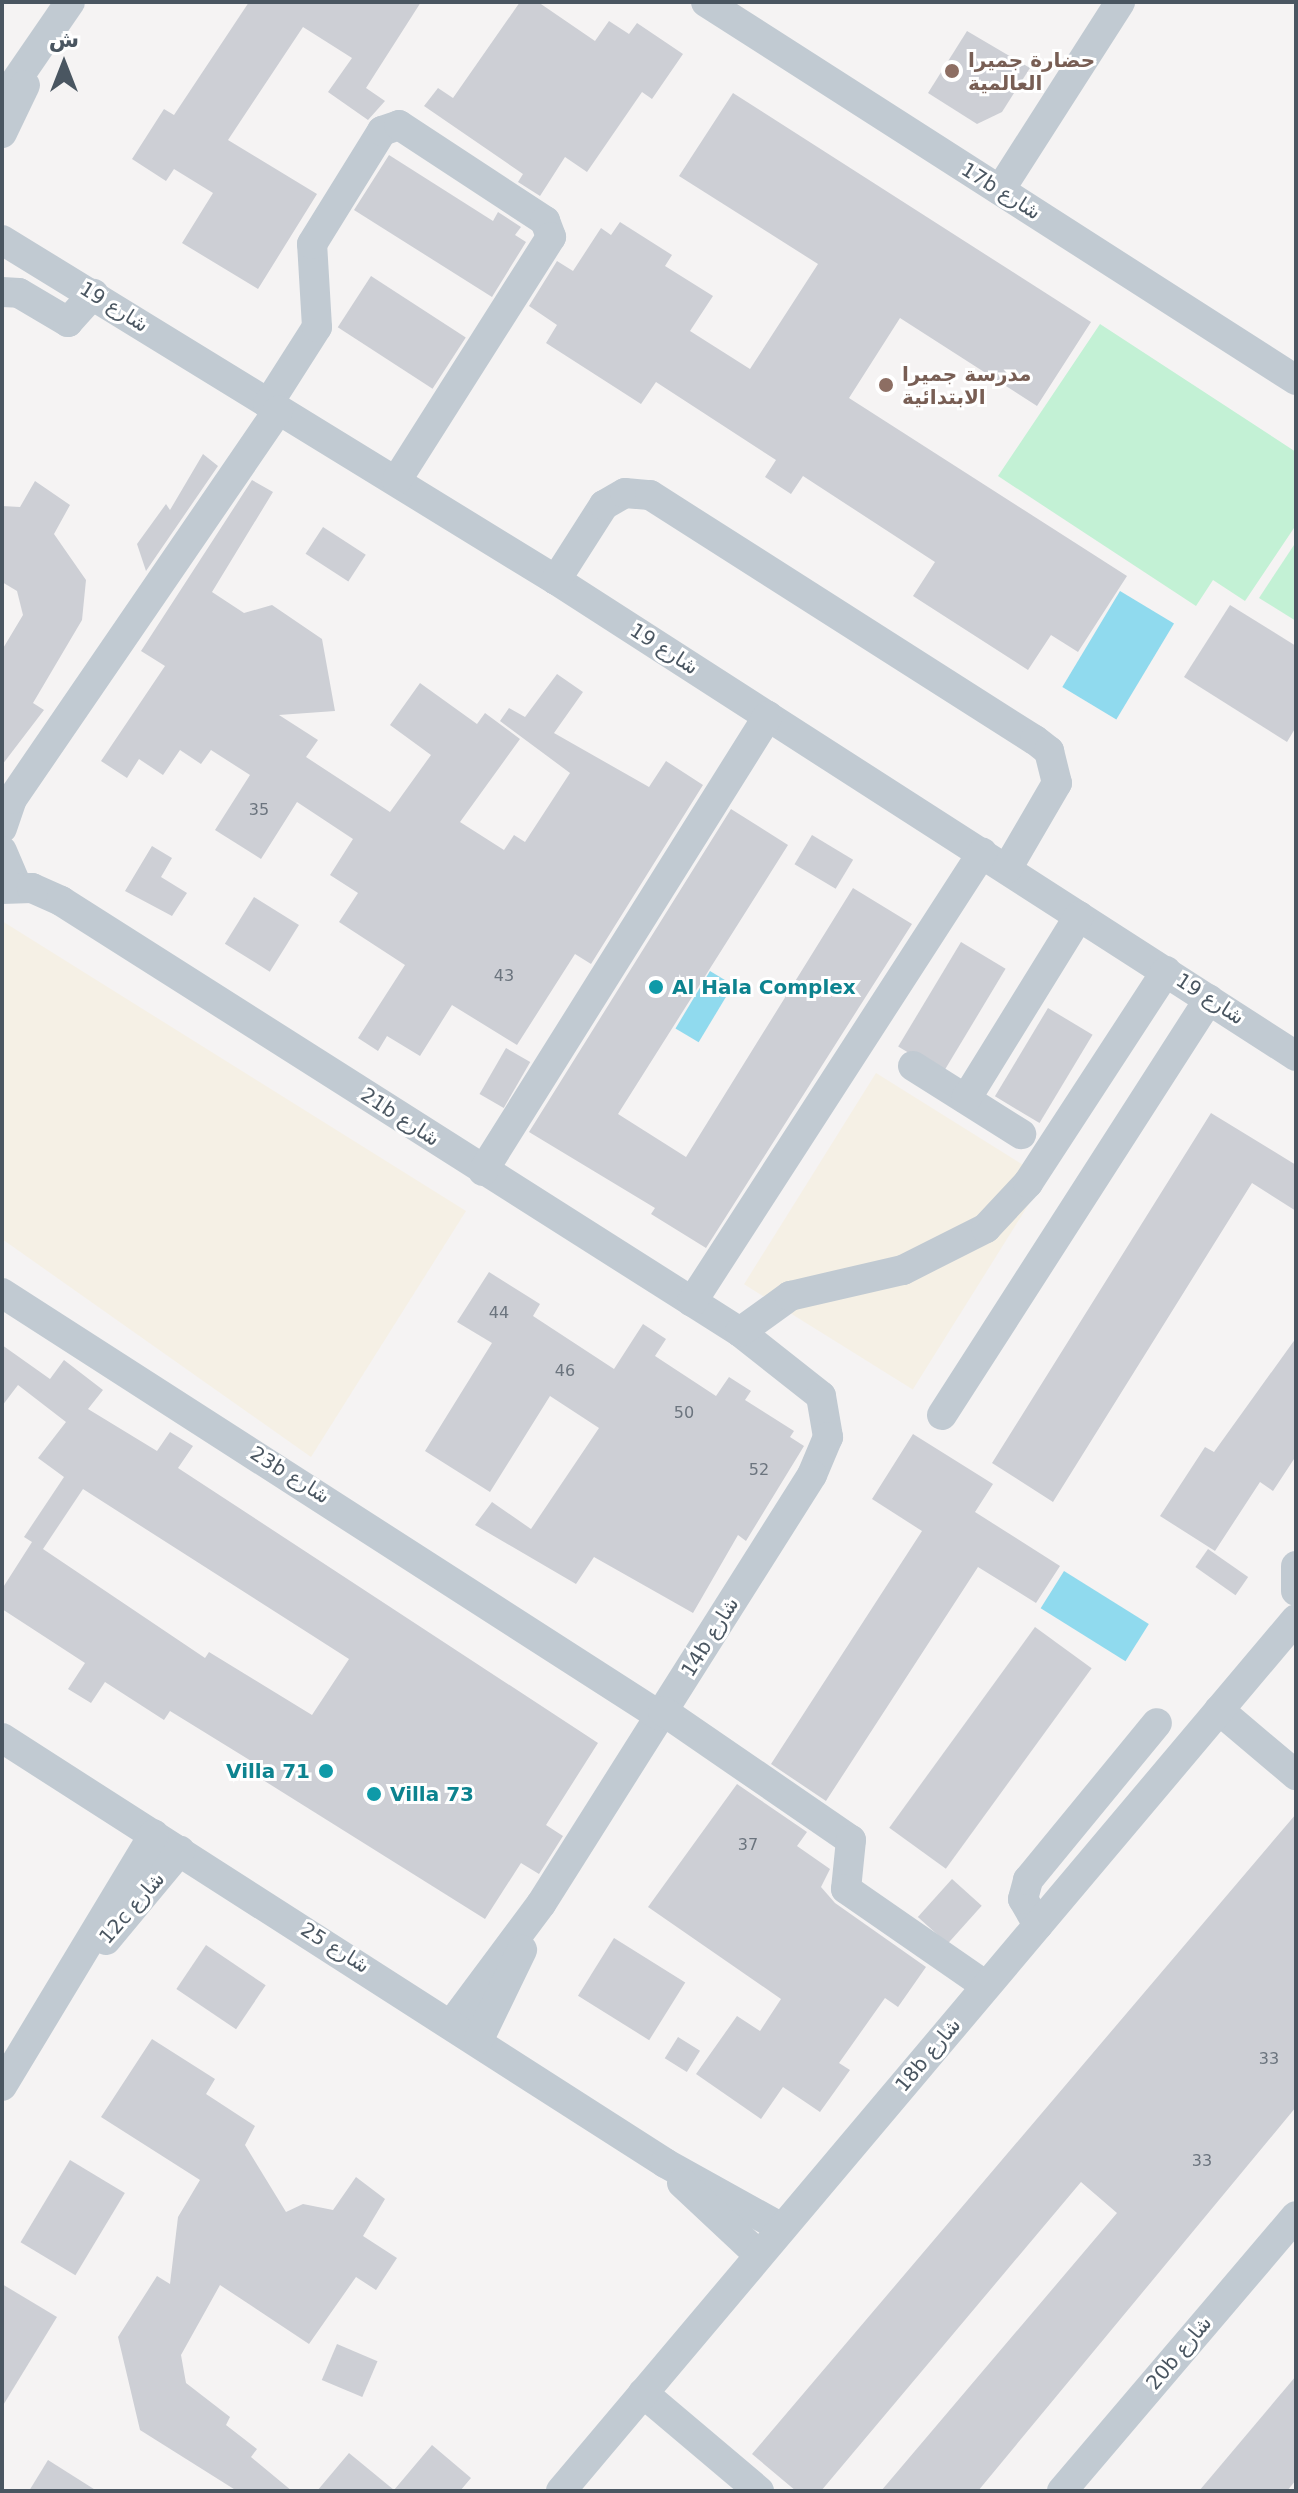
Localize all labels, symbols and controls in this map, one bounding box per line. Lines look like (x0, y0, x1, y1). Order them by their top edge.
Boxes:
north arrow (24, 24, 104, 104)
text: ش (49, 27, 79, 52)
place label: حضارة جميرا العالمية (968, 48, 1095, 95)
marker: حضارة جميرا العالمية (943, 62, 961, 80)
street label: 17b شارع (957, 157, 1045, 225)
street label: شارع 19 (75, 277, 153, 337)
place label: مدرسة جميرا الابتدائية (902, 362, 1031, 409)
marker: مدرسة جميرا الابتدائية (877, 376, 895, 394)
street label: شارع 19 (625, 618, 703, 680)
house number: 35 (249, 800, 269, 820)
house number: 43 (494, 966, 514, 986)
street label: شارع 19 (1171, 968, 1249, 1030)
place label: Al Hala Complex (672, 975, 856, 999)
marker: Al Hala Complex (647, 978, 665, 996)
street label: 21b شارع (356, 1083, 444, 1151)
house number: 44 (489, 1303, 509, 1323)
house number: 46 (555, 1361, 575, 1381)
house number: 50 (674, 1403, 694, 1423)
street label: 23b شارع (246, 1441, 334, 1509)
house number: 52 (749, 1460, 769, 1480)
street label: 14b شارع (676, 1593, 744, 1681)
place label: Villa 71 (226, 1759, 310, 1783)
marker: Villa 71 (317, 1762, 335, 1780)
place label: Villa 73 (390, 1782, 474, 1806)
marker: Villa 73 (365, 1785, 383, 1803)
house number: 37 (738, 1835, 758, 1855)
street label: 12c شارع (94, 1867, 170, 1949)
street label: شارع 25 (296, 1918, 374, 1978)
street label: 18b شارع (890, 2013, 966, 2097)
house number: 33 (1259, 2049, 1279, 2069)
house number: 33 (1192, 2151, 1212, 2171)
street label: 20b شارع (1141, 2311, 1217, 2395)

